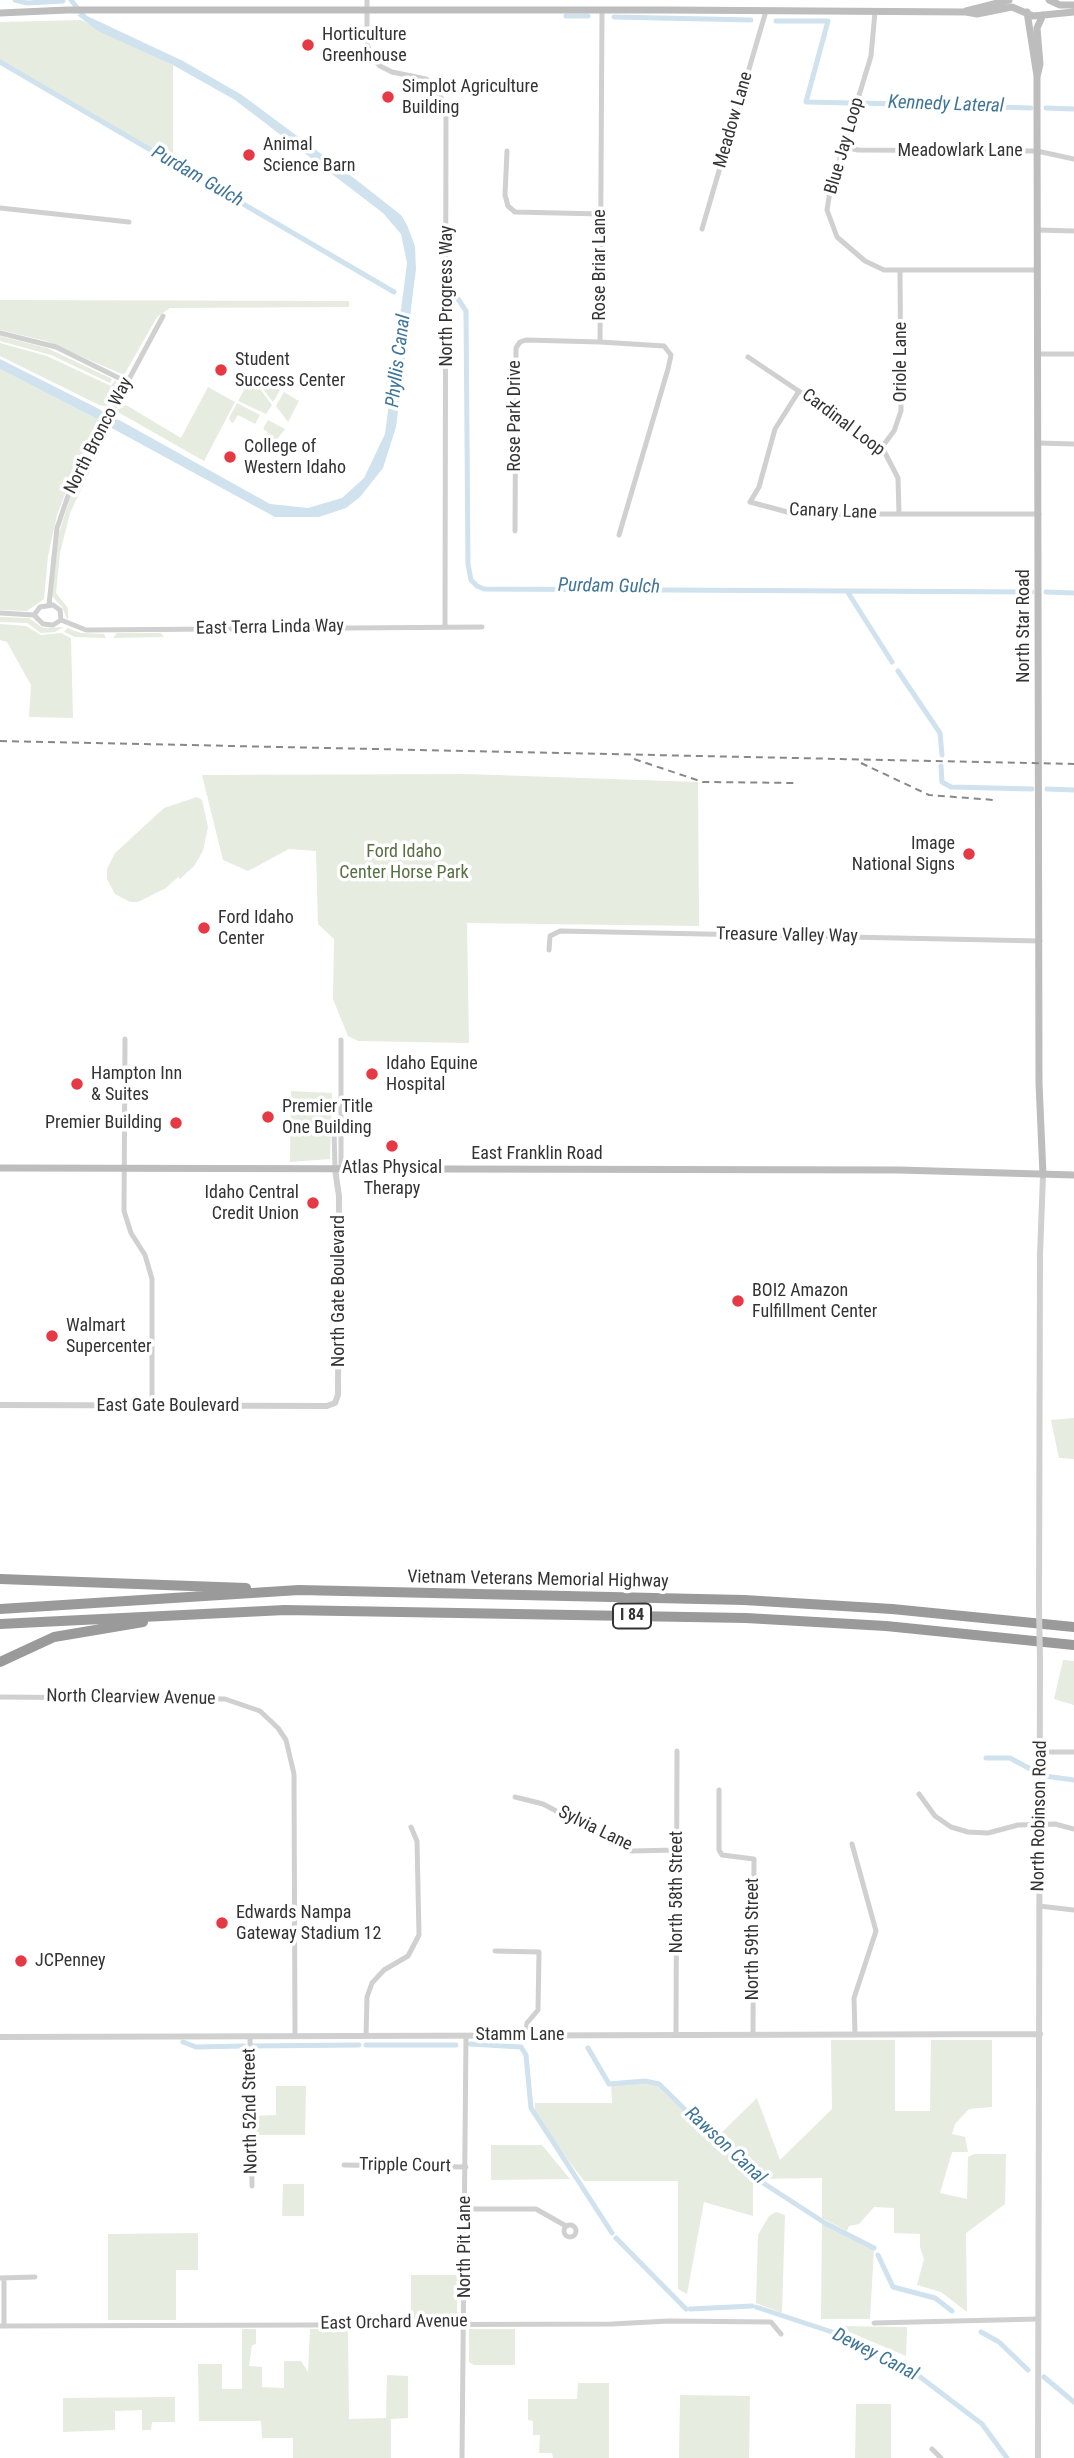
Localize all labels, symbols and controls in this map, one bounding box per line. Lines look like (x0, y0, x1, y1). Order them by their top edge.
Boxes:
place label: Horticulture Greenhouse (322, 24, 407, 66)
marker: Horticulture Greenhouse (300, 37, 316, 53)
street label: Meadow Lane (710, 70, 758, 170)
place label: Simplot Agriculture Building (402, 76, 538, 119)
marker: Simplot Agriculture Building (380, 89, 396, 105)
water label: Kennedy Lateral (888, 92, 1004, 118)
street label: Blue Jay Loop (821, 95, 869, 197)
place label: Animal Science Barn (263, 134, 355, 176)
street label: Meadowlark Lane (897, 140, 1023, 162)
water label: Purdam Gulch (147, 142, 247, 212)
marker: Animal Science Barn (241, 147, 257, 163)
street label: Rose Briar Lane (589, 209, 611, 321)
street label: North Progress Way (436, 225, 458, 367)
water label: Phyllis Canal (382, 313, 416, 409)
street label: Oriole Lane (890, 322, 912, 402)
place label: Student Success Center (235, 349, 345, 392)
street label: Rose Park Drive (504, 360, 526, 472)
marker: Student Success Center (213, 362, 229, 378)
street label: North Bronco Way (60, 374, 138, 498)
street label: Cardinal Loop (797, 385, 889, 461)
place label: College of Western Idaho (244, 436, 346, 478)
marker: College of Western Idaho (222, 449, 238, 465)
street label: Canary Lane (789, 500, 877, 524)
street label: North Star Road (1013, 569, 1035, 683)
water label: Purdam Gulch (558, 575, 660, 599)
street label: East Terra Linda Way (196, 616, 344, 640)
place label: Image National Signs (852, 833, 955, 876)
park label: Ford Idaho Center Horse Park (339, 841, 469, 884)
marker: Image National Signs (961, 846, 977, 862)
place label: Ford Idaho Center (218, 907, 294, 950)
marker: Ford Idaho Center (196, 920, 212, 936)
street label: Treasure Valley Way (716, 924, 858, 948)
place label: Idaho Equine Hospital (386, 1053, 478, 1096)
place label: Hampton Inn & Suites (91, 1063, 182, 1106)
marker: Idaho Equine Hospital (364, 1066, 380, 1082)
marker: Hampton Inn & Suites (69, 1076, 85, 1092)
place label: Premier Title One Building (282, 1096, 373, 1138)
marker: Premier Title One Building (260, 1109, 276, 1125)
place label: Premier Building (45, 1112, 162, 1134)
marker: Premier Building (168, 1115, 184, 1131)
marker: Atlas Physical Therapy (384, 1138, 400, 1154)
street label: East Franklin Road (471, 1143, 603, 1165)
place label: Atlas Physical Therapy (342, 1157, 442, 1200)
place label: Idaho Central Credit Union (205, 1182, 299, 1224)
marker: Idaho Central Credit Union (305, 1195, 321, 1211)
street label: North Gate Boulevard (328, 1215, 350, 1367)
place label: BOI2 Amazon Fulfillment Center (752, 1280, 877, 1322)
marker: BOI2 Amazon Fulfillment Center (730, 1293, 746, 1309)
place label: Walmart Supercenter (66, 1315, 151, 1358)
marker: Walmart Supercenter (44, 1328, 60, 1344)
street label: East Gate Boulevard (97, 1395, 239, 1417)
street label: Vietnam Veterans Memorial Highway (407, 1567, 669, 1593)
road number: I 84 (613, 1604, 651, 1628)
street label: North Clearview Avenue (46, 1686, 216, 1710)
street label: North Robinson Road (1028, 1740, 1052, 1892)
street label: Sylvia Lane (554, 1802, 636, 1856)
street label: North 58th Street (666, 1831, 688, 1953)
street label: North 59th Street (742, 1878, 764, 2000)
place label: Edwards Nampa Gateway Stadium 12 (236, 1902, 381, 1944)
marker: Edwards Nampa Gateway Stadium 12 (214, 1915, 230, 1931)
place label: JCPenney (35, 1950, 105, 1972)
marker: JCPenney (13, 1953, 29, 1969)
street label: Stamm Lane (476, 2024, 564, 2046)
street label: North 52nd Street (239, 2048, 263, 2174)
water label: Rawson Canal (680, 2103, 770, 2189)
street label: Tripple Court (359, 2154, 451, 2178)
street label: North Pit Lane (454, 2196, 476, 2298)
street label: East Orchard Avenue (320, 2311, 468, 2335)
water label: Dewey Canal (828, 2324, 922, 2386)

